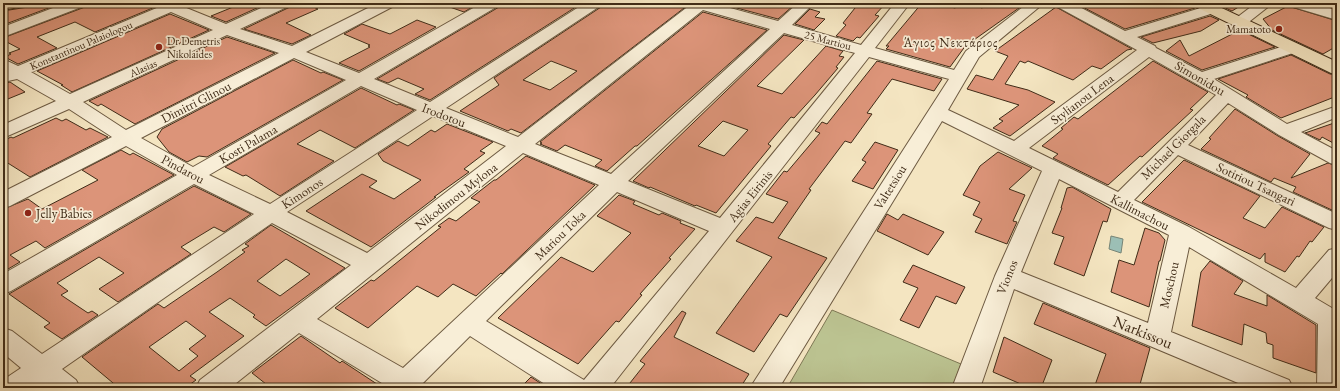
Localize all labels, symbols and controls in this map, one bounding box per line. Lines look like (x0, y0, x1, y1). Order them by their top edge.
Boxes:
street label: Konstantinou Palaiologou (27, 17, 135, 73)
place label: Mamatoto (1226, 22, 1272, 36)
marker: Mamatoto (1274, 24, 1284, 34)
street label: 25 Martiou (803, 27, 853, 53)
place label: Dr Demetris Nikolaides (167, 34, 220, 61)
district label: Άγιος Νεκτάριος (902, 34, 999, 51)
marker: Dr Demetris Nikolaides (154, 42, 164, 52)
street label: Alasias (126, 56, 159, 81)
street label: Simonidou (1172, 57, 1228, 99)
street label: Stylianou Lena (1047, 69, 1118, 128)
street label: Dimitri Glinou (158, 77, 234, 127)
street label: Irodotou (420, 99, 468, 131)
street label: Michael Giorgala (1137, 110, 1210, 183)
street label: Kosti Palama (216, 120, 281, 168)
street label: Pindarou (158, 151, 208, 188)
street label: Nikodimou Mylona (411, 158, 501, 234)
street label: Sotiriou Tsangari (1214, 158, 1298, 210)
street label: Valtetsiou (870, 161, 910, 213)
street label: Agias Eirinis (723, 167, 776, 226)
street label: Kimonos (278, 173, 326, 213)
street label: Kallimachou (1108, 190, 1173, 234)
place label: Jelly Babies (35, 205, 92, 222)
street label: Mariou Toka (531, 206, 590, 264)
marker: Jelly Babies (23, 208, 33, 218)
street label: Vionos (992, 257, 1022, 297)
street label: Moschou (1155, 260, 1183, 310)
street label: Narkissou (1110, 311, 1176, 354)

